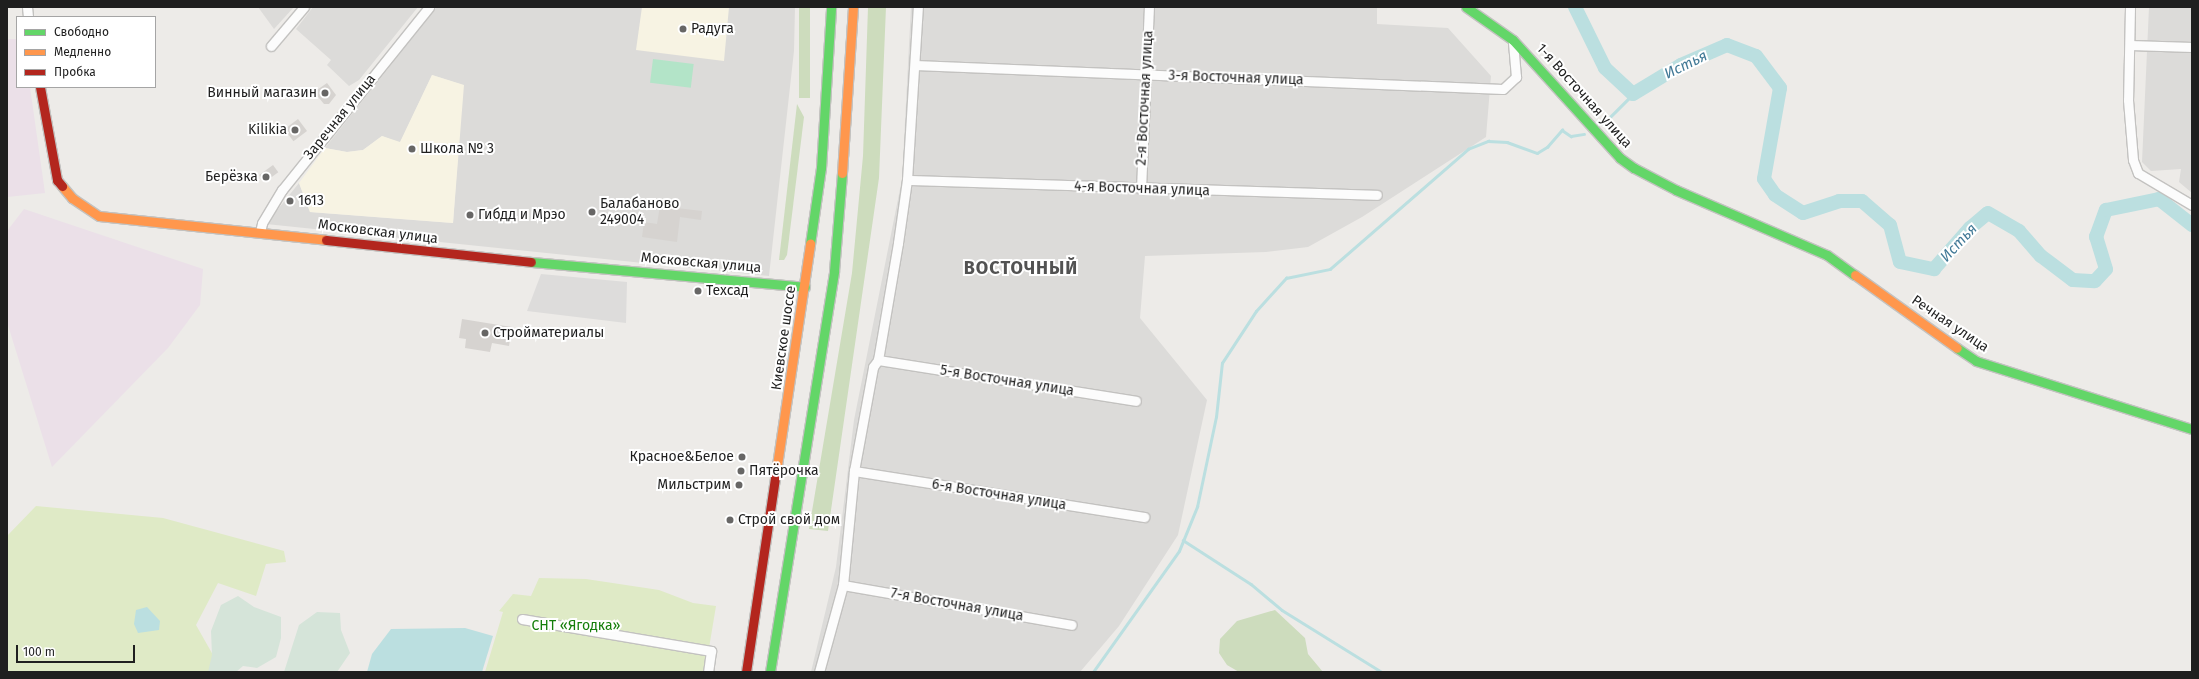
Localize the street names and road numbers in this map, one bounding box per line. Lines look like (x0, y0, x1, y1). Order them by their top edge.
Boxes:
street label: 2-я Восточная улица (1133, 30, 1157, 166)
street label: 1-я Восточная улица (1533, 40, 1635, 152)
street label: 3-я Восточная улица (1168, 67, 1304, 89)
street label: Заречная улица (300, 71, 380, 163)
street label: 4-я Восточная улица (1074, 178, 1210, 200)
street label: Московская улица (317, 216, 439, 248)
street label: Московская улица (640, 249, 762, 277)
street label: Киевское шоссе (768, 285, 800, 391)
street label: Речная улица (1908, 292, 1992, 356)
street label: 5-я Восточная улица (939, 362, 1075, 400)
street label: 6-я Восточная улица (931, 476, 1067, 514)
street label: 7-я Восточная улица (889, 585, 1025, 625)

